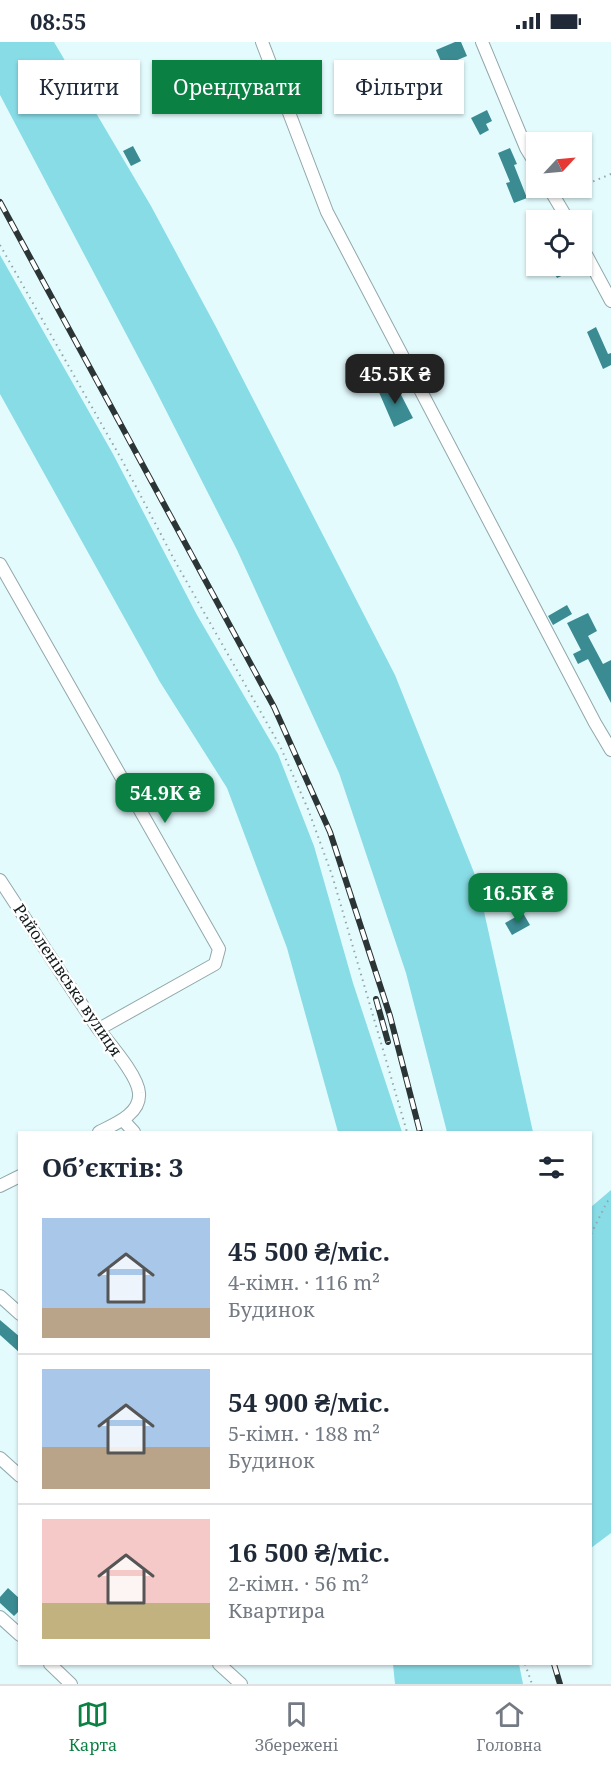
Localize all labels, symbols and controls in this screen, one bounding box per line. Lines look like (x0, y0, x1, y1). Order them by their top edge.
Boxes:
text: 08:55 (30, 6, 86, 36)
chip: Купити (18, 60, 140, 114)
chip: Орендувати (152, 60, 322, 114)
chip: Фільтри (334, 60, 464, 114)
north arrow (526, 132, 592, 198)
map controls (526, 132, 592, 276)
button: locate (526, 210, 592, 276)
pin: 45.5K ₴ (340, 354, 450, 405)
text: 45.5K ₴ (359, 360, 431, 387)
pin: 54.9K ₴ (110, 773, 220, 824)
text: 54.9K ₴ (129, 779, 201, 806)
pin: 16.5K ₴ (463, 873, 573, 924)
text: 16.5K ₴ (482, 879, 554, 906)
street label: Райоленівська вулиця (9, 899, 127, 1061)
text: Об’єктів: 3 (42, 1149, 184, 1185)
icon: filters (535, 1151, 568, 1184)
text: 45 500 ₴/міс. (228, 1233, 390, 1269)
icon: home (90, 1242, 162, 1314)
text: 4-кімн. · 116 m² (228, 1269, 380, 1296)
text: Будинок (228, 1296, 315, 1323)
text: 54 900 ₴/міс. (228, 1384, 390, 1420)
icon: home (90, 1393, 162, 1465)
text: 5-кімн. · 188 m² (228, 1420, 380, 1447)
text: Будинок (228, 1447, 315, 1474)
text: 16 500 ₴/міс. (228, 1534, 390, 1570)
icon: home (90, 1543, 162, 1615)
text: 2-кімн. · 56 m² (228, 1570, 369, 1597)
text: Квартира (228, 1597, 325, 1624)
tab: Карта (69, 1698, 117, 1756)
tab: Збережені (255, 1698, 338, 1756)
tab: Головна (476, 1698, 542, 1756)

